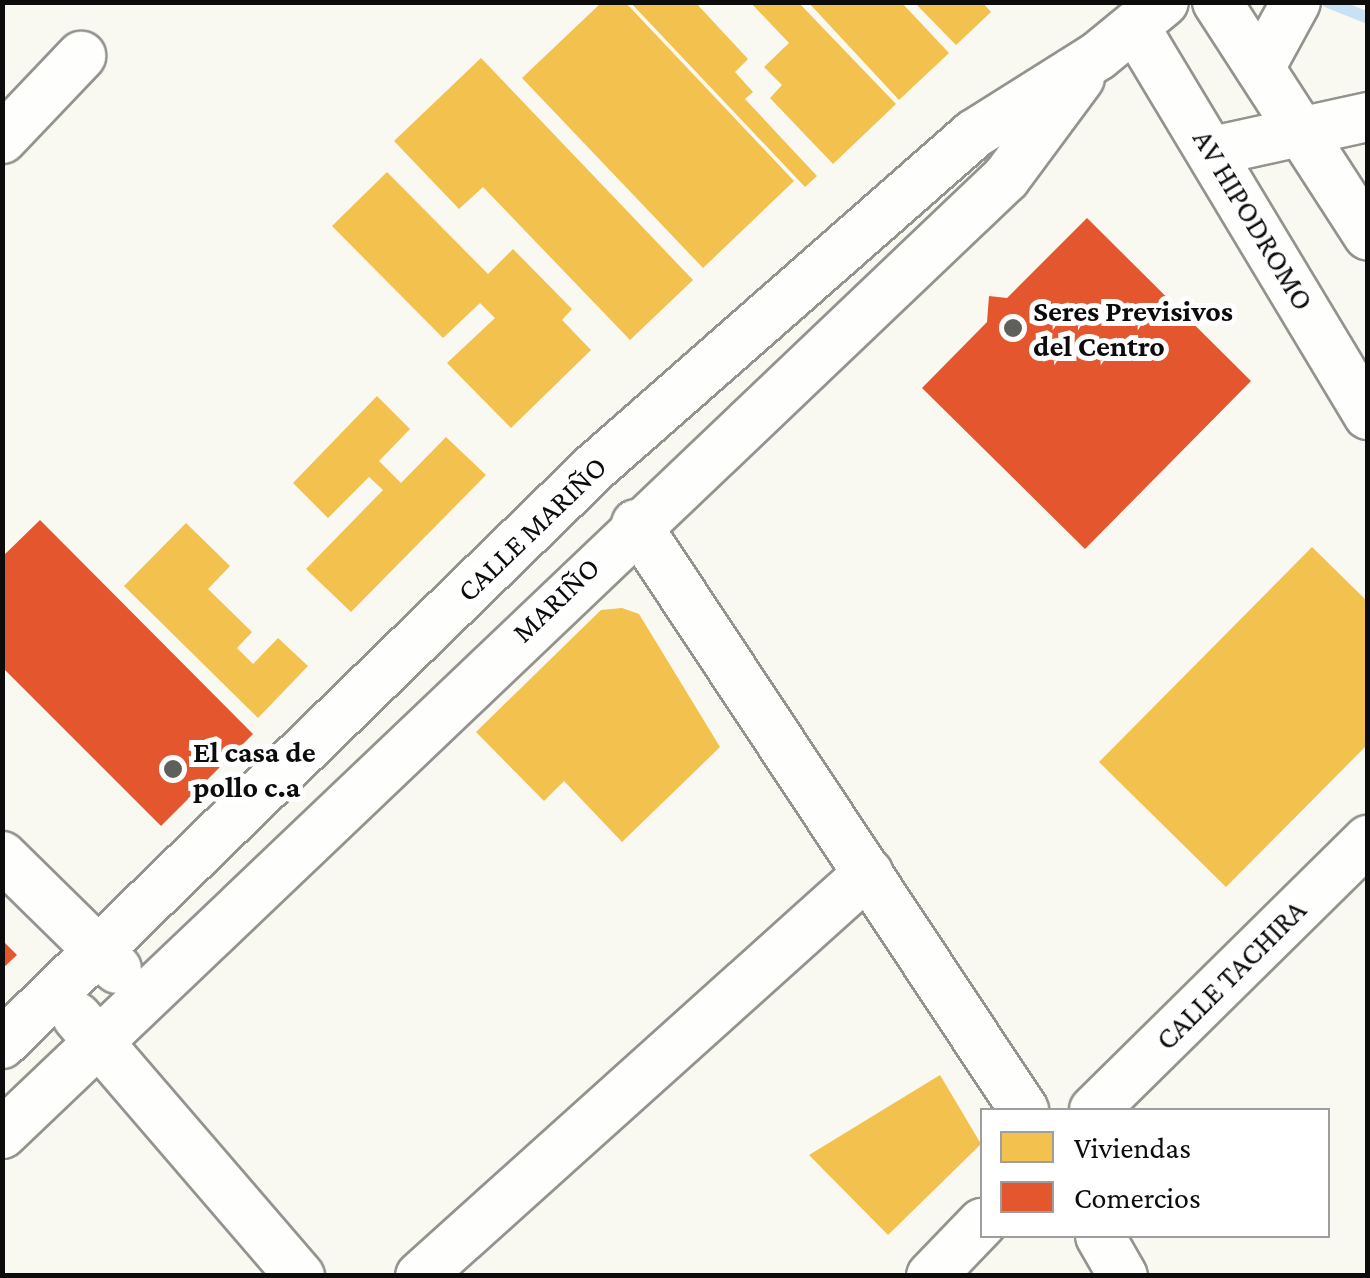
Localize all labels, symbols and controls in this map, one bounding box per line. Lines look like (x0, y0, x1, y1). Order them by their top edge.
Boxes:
street label: AV HIPODROMO (1185, 123, 1321, 317)
place label: Seres Previsivos del Centro (1033, 293, 1233, 364)
marker: Seres Previsivos del Centro (1002, 317, 1024, 339)
street label: CALLE MARIÑO (450, 449, 614, 609)
street label: MARIÑO (505, 550, 607, 650)
place label: El casa de pollo c.a (193, 734, 316, 804)
marker: El casa de pollo c.a (162, 758, 184, 780)
street label: CALLE TACHIRA (1148, 892, 1314, 1058)
legend (980, 1108, 1330, 1238)
text: Viviendas (1074, 1131, 1191, 1164)
text: Comercios (1074, 1181, 1201, 1214)

